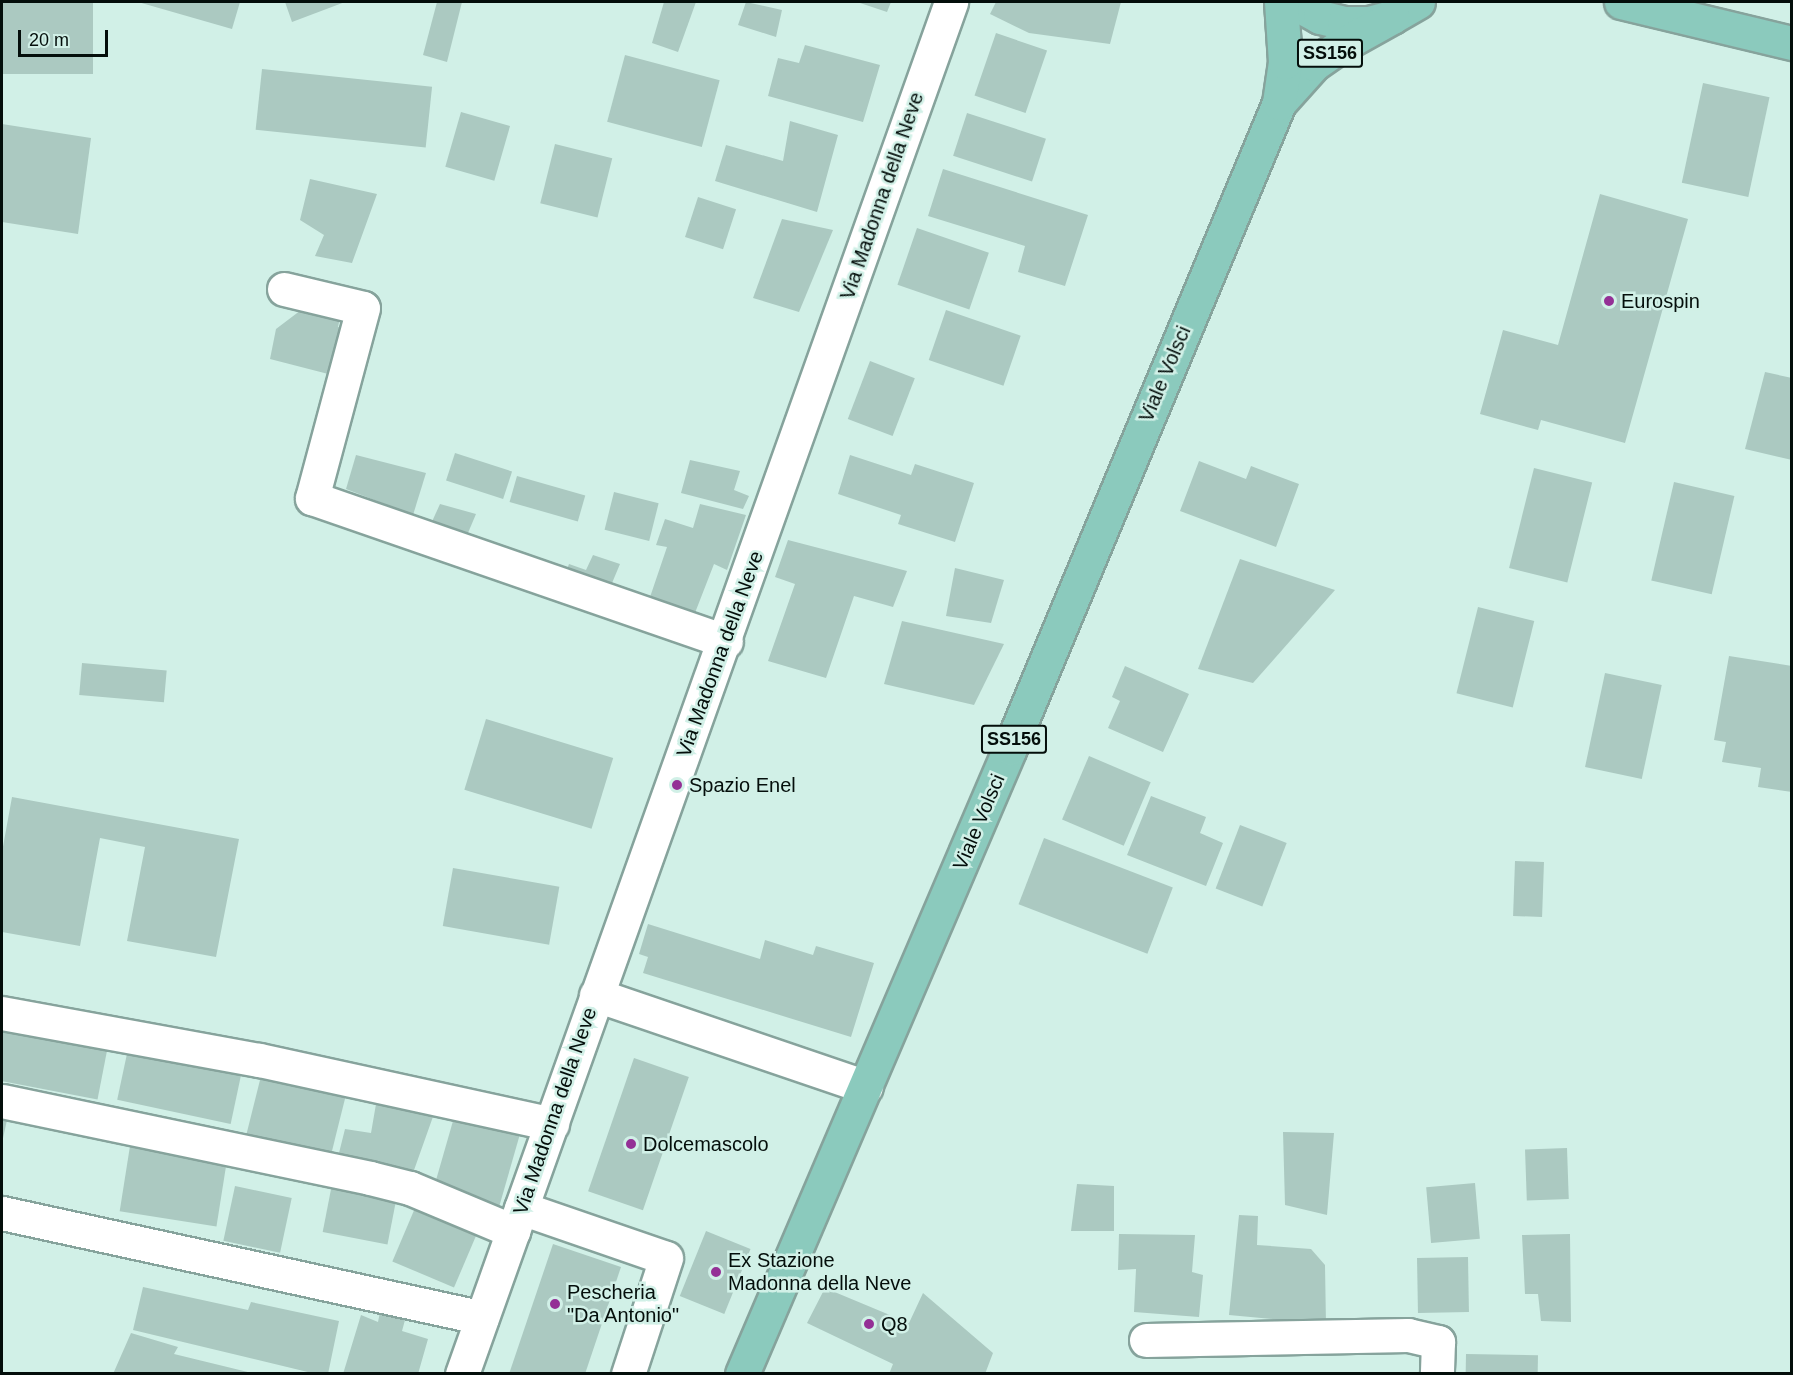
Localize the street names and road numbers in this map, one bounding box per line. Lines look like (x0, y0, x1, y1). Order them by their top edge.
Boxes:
road number: SS156 (1296, 38, 1364, 68)
street label: Via Madonna della Neve (835, 89, 929, 303)
street label: Viale Volsci (1134, 322, 1196, 426)
street label: Via Madonna della Neve (672, 548, 768, 760)
road number: SS156 (980, 724, 1048, 754)
street label: Viale Volsci (948, 770, 1010, 874)
street label: Via Madonna della Neve (508, 1004, 602, 1218)

